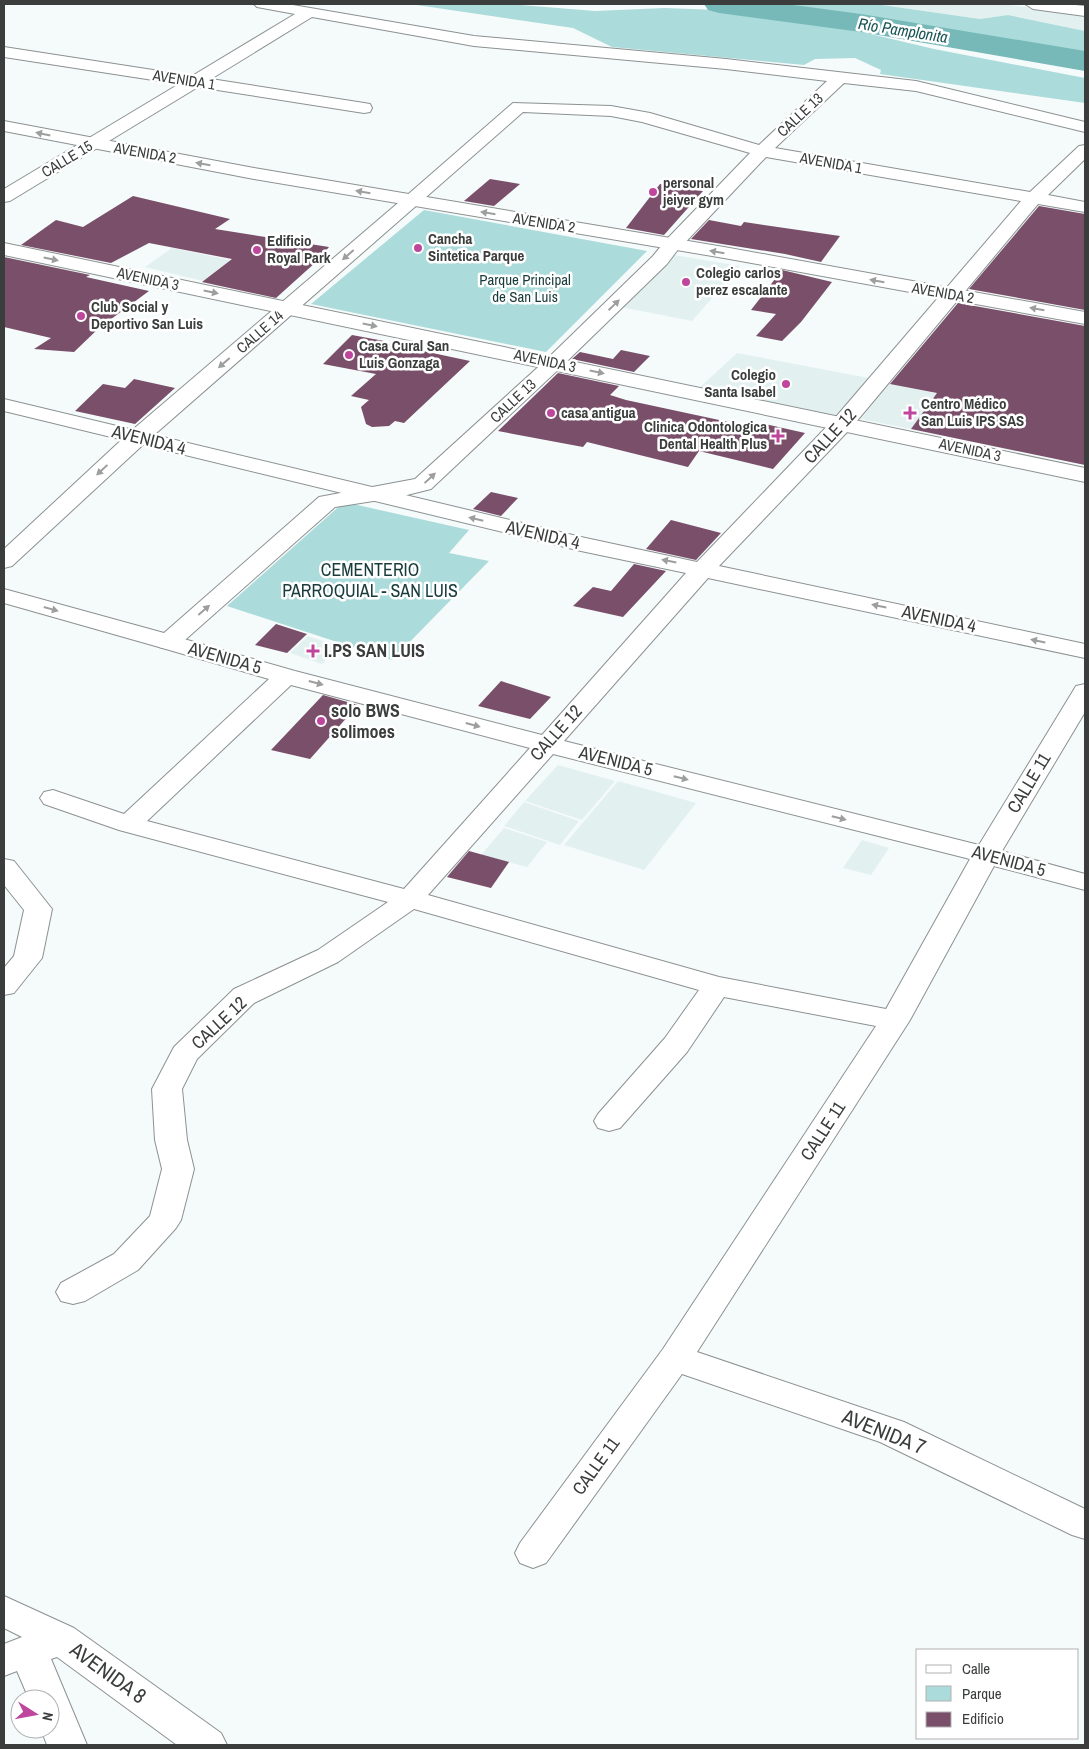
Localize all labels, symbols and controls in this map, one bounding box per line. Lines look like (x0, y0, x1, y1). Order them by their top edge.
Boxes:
water label: Río Pamplonita (857, 12, 949, 48)
street label: AVENIDA 1 (150, 64, 217, 95)
street label: CALLE 13 (772, 88, 827, 141)
one-way arrow (35, 129, 51, 137)
street label: CALLE 15 (37, 135, 96, 182)
street label: AVENIDA 2 (111, 137, 178, 168)
street label: AVENIDA 1 (797, 147, 864, 178)
one-way arrow (195, 159, 211, 167)
place label: personal jeiyer gym (662, 172, 724, 210)
marker: personal jeiyer gym (647, 186, 659, 198)
one-way arrow (355, 188, 371, 196)
street label: AVENIDA 2 (510, 207, 577, 238)
one-way arrow (480, 209, 496, 217)
place label: Cancha Sintetica Parque (428, 228, 525, 266)
place label: Edificio Royal Park (267, 230, 331, 268)
marker: Cancha Sintetica Parque (412, 242, 424, 254)
marker: Edificio Royal Park (251, 244, 263, 256)
one-way arrow (709, 247, 725, 255)
one-way arrow (341, 250, 354, 261)
one-way arrow (44, 255, 59, 263)
street label: AVENIDA 3 (114, 262, 181, 295)
place label: Colegio carlos perez escalante (696, 262, 788, 300)
park label: Parque Principal de San Luis (479, 269, 571, 307)
marker: Colegio carlos perez escalante (680, 276, 692, 288)
one-way arrow (869, 276, 885, 284)
street label: AVENIDA 2 (909, 277, 976, 308)
one-way arrow (203, 288, 218, 296)
place label: Club Social y Deportivo San Luis (91, 296, 203, 334)
one-way arrow (608, 299, 620, 311)
street label: CALLE 14 (232, 305, 288, 358)
one-way arrow (1029, 305, 1045, 313)
marker: Club Social y Deportivo San Luis (75, 310, 87, 322)
one-way arrow (362, 321, 377, 329)
place label: Casa Cural San Luis Gonzaga (359, 335, 449, 373)
street label: AVENIDA 3 (511, 344, 578, 377)
marker: Casa Cural San Luis Gonzaga (343, 349, 355, 361)
one-way arrow (218, 357, 231, 368)
place label: Colegio Santa Isabel (704, 364, 776, 402)
one-way arrow (590, 368, 605, 376)
street label: CALLE 13 (485, 374, 540, 427)
marker: Colegio Santa Isabel (780, 378, 792, 390)
place label: Centro Médico San Luis IPS SAS (921, 393, 1024, 431)
place label: casa antigua (561, 402, 636, 423)
street label: CALLE 12 (798, 403, 862, 469)
marker: Centro Médico San Luis IPS SAS (903, 406, 917, 420)
marker: casa antigua (545, 407, 557, 419)
place label: Clinica Odontologica Dental Health Plus (644, 416, 767, 454)
street label: AVENIDA 4 (109, 418, 189, 461)
marker: Clinica Odontologica Dental Health Plus (771, 429, 785, 443)
street label: AVENIDA 3 (936, 433, 1003, 466)
one-way arrow (97, 464, 109, 476)
one-way arrow (423, 472, 435, 484)
street label: AVENIDA 4 (503, 514, 583, 555)
one-way arrow (468, 515, 483, 523)
park label: CEMENTERIO PARROQUIAL - SAN LUIS (282, 557, 458, 603)
one-way arrow (660, 557, 676, 565)
street label: AVENIDA 4 (899, 598, 978, 639)
one-way arrow (871, 602, 886, 610)
one-way arrow (198, 604, 210, 616)
one-way arrow (43, 605, 58, 613)
street label: AVENIDA 5 (185, 635, 265, 680)
one-way arrow (1029, 636, 1045, 644)
place label: I.PS SAN LUIS (324, 638, 425, 663)
marker: I.PS SAN LUIS (306, 644, 320, 658)
one-way arrow (308, 680, 323, 688)
place label: solo BWS solimoes (331, 698, 400, 744)
street label: CALLE 12 (524, 699, 587, 766)
marker: solo BWS solimoes (315, 715, 327, 727)
one-way arrow (466, 721, 481, 729)
street label: AVENIDA 5 (576, 739, 656, 782)
street label: CALLE 11 (1001, 747, 1057, 818)
one-way arrow (674, 774, 689, 782)
one-way arrow (831, 814, 846, 822)
street label: AVENIDA 5 (969, 838, 1049, 882)
street label: CALLE 12 (186, 991, 252, 1055)
street label: CALLE 11 (794, 1096, 852, 1165)
street label: AVENIDA 7 (837, 1401, 930, 1461)
street label: CALLE 11 (566, 1431, 626, 1500)
street label: AVENIDA 8 (63, 1634, 152, 1710)
legend (916, 1649, 1079, 1739)
text: Calle (962, 1658, 990, 1679)
text: Parque (962, 1683, 1002, 1704)
north arrow (10, 1689, 60, 1739)
text: Edificio (962, 1708, 1004, 1729)
text: N (38, 1711, 57, 1722)

